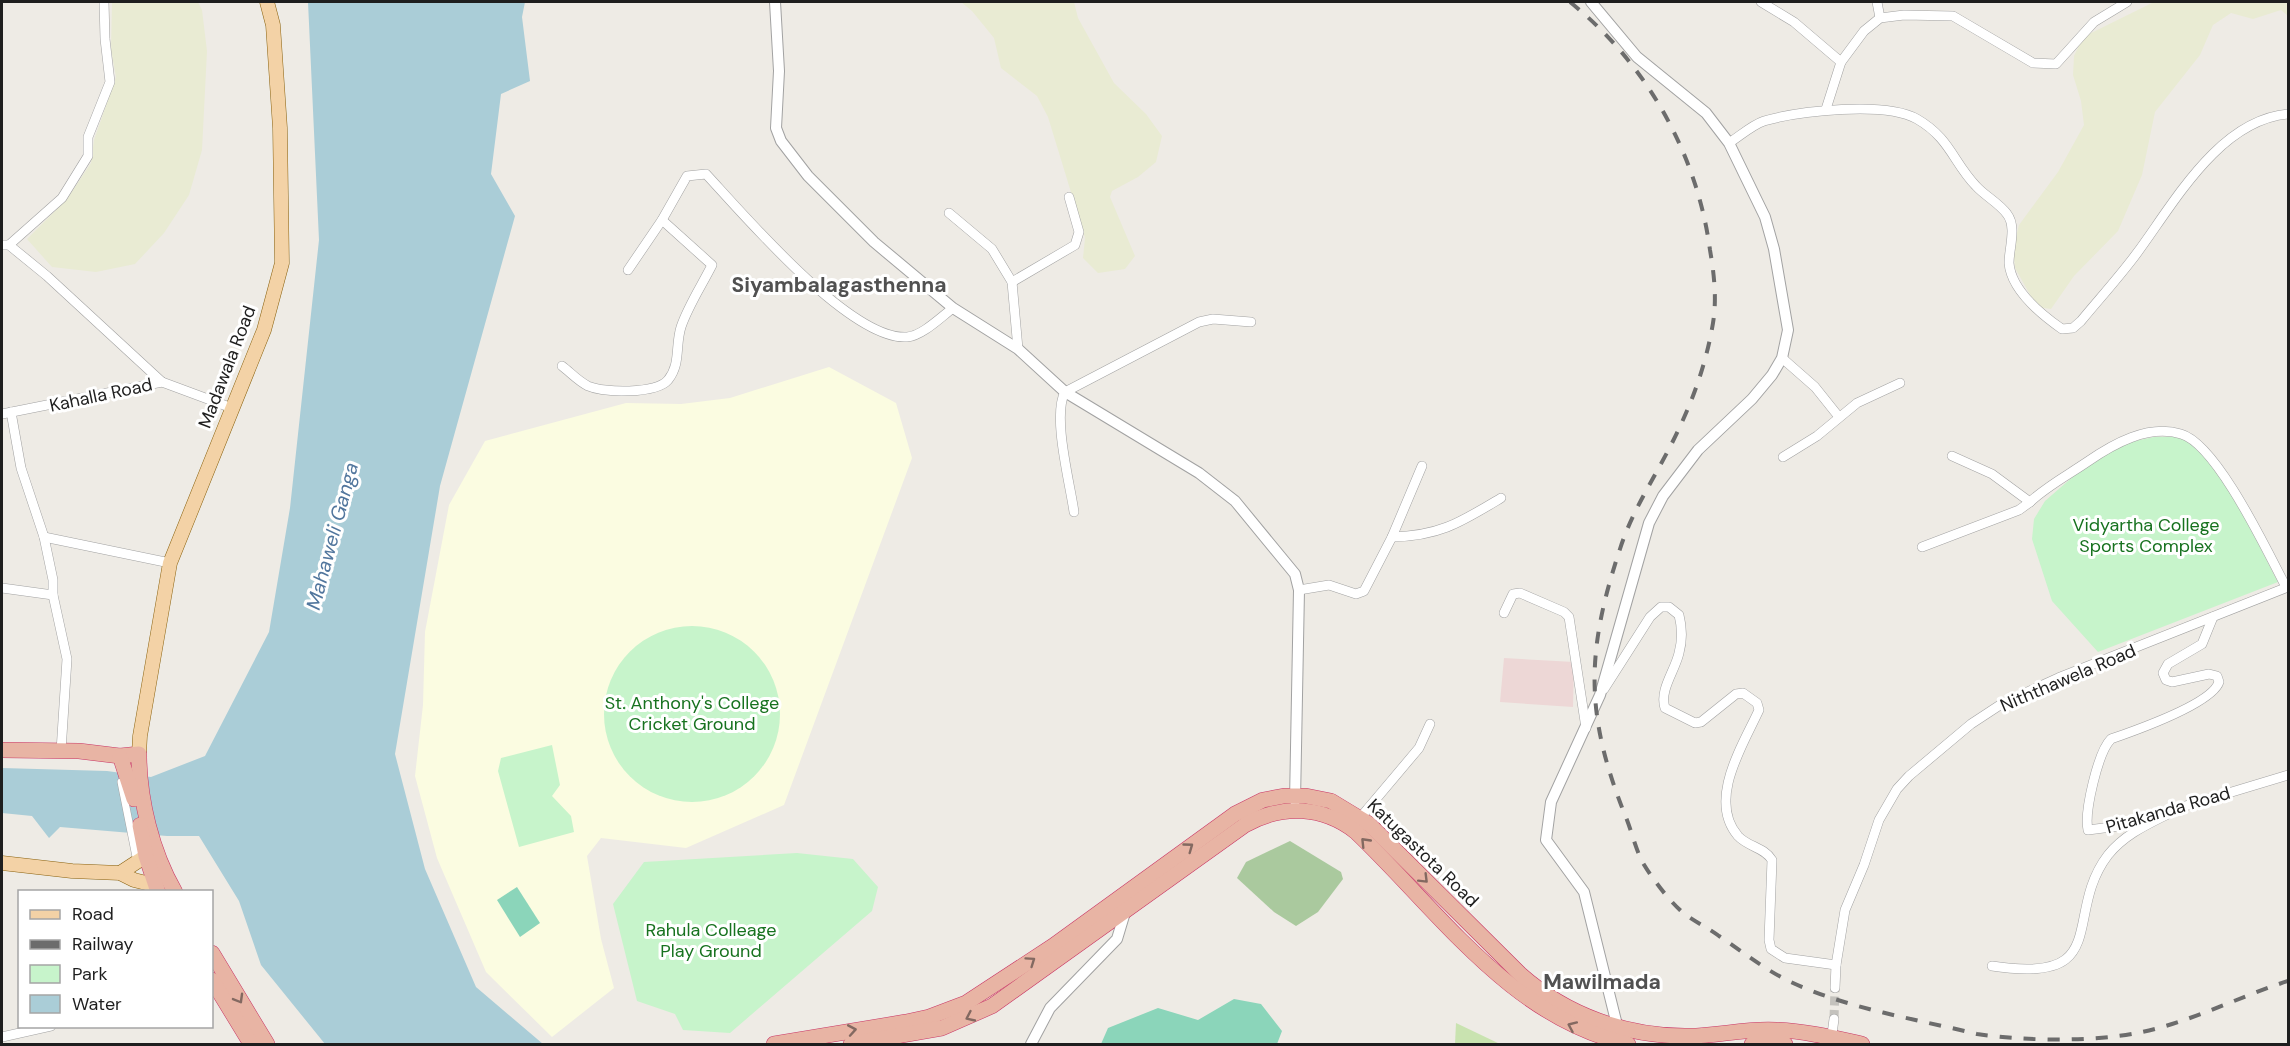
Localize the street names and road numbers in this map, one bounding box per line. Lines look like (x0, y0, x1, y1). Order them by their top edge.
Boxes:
street label: Madawala Road (193, 302, 261, 432)
street label: Kahalla Road (47, 372, 155, 418)
street label: Niththawela Road (1996, 639, 2140, 717)
street label: Pitakanda Road (2103, 781, 2233, 839)
street label: Katugastota Road (1362, 794, 1484, 912)

